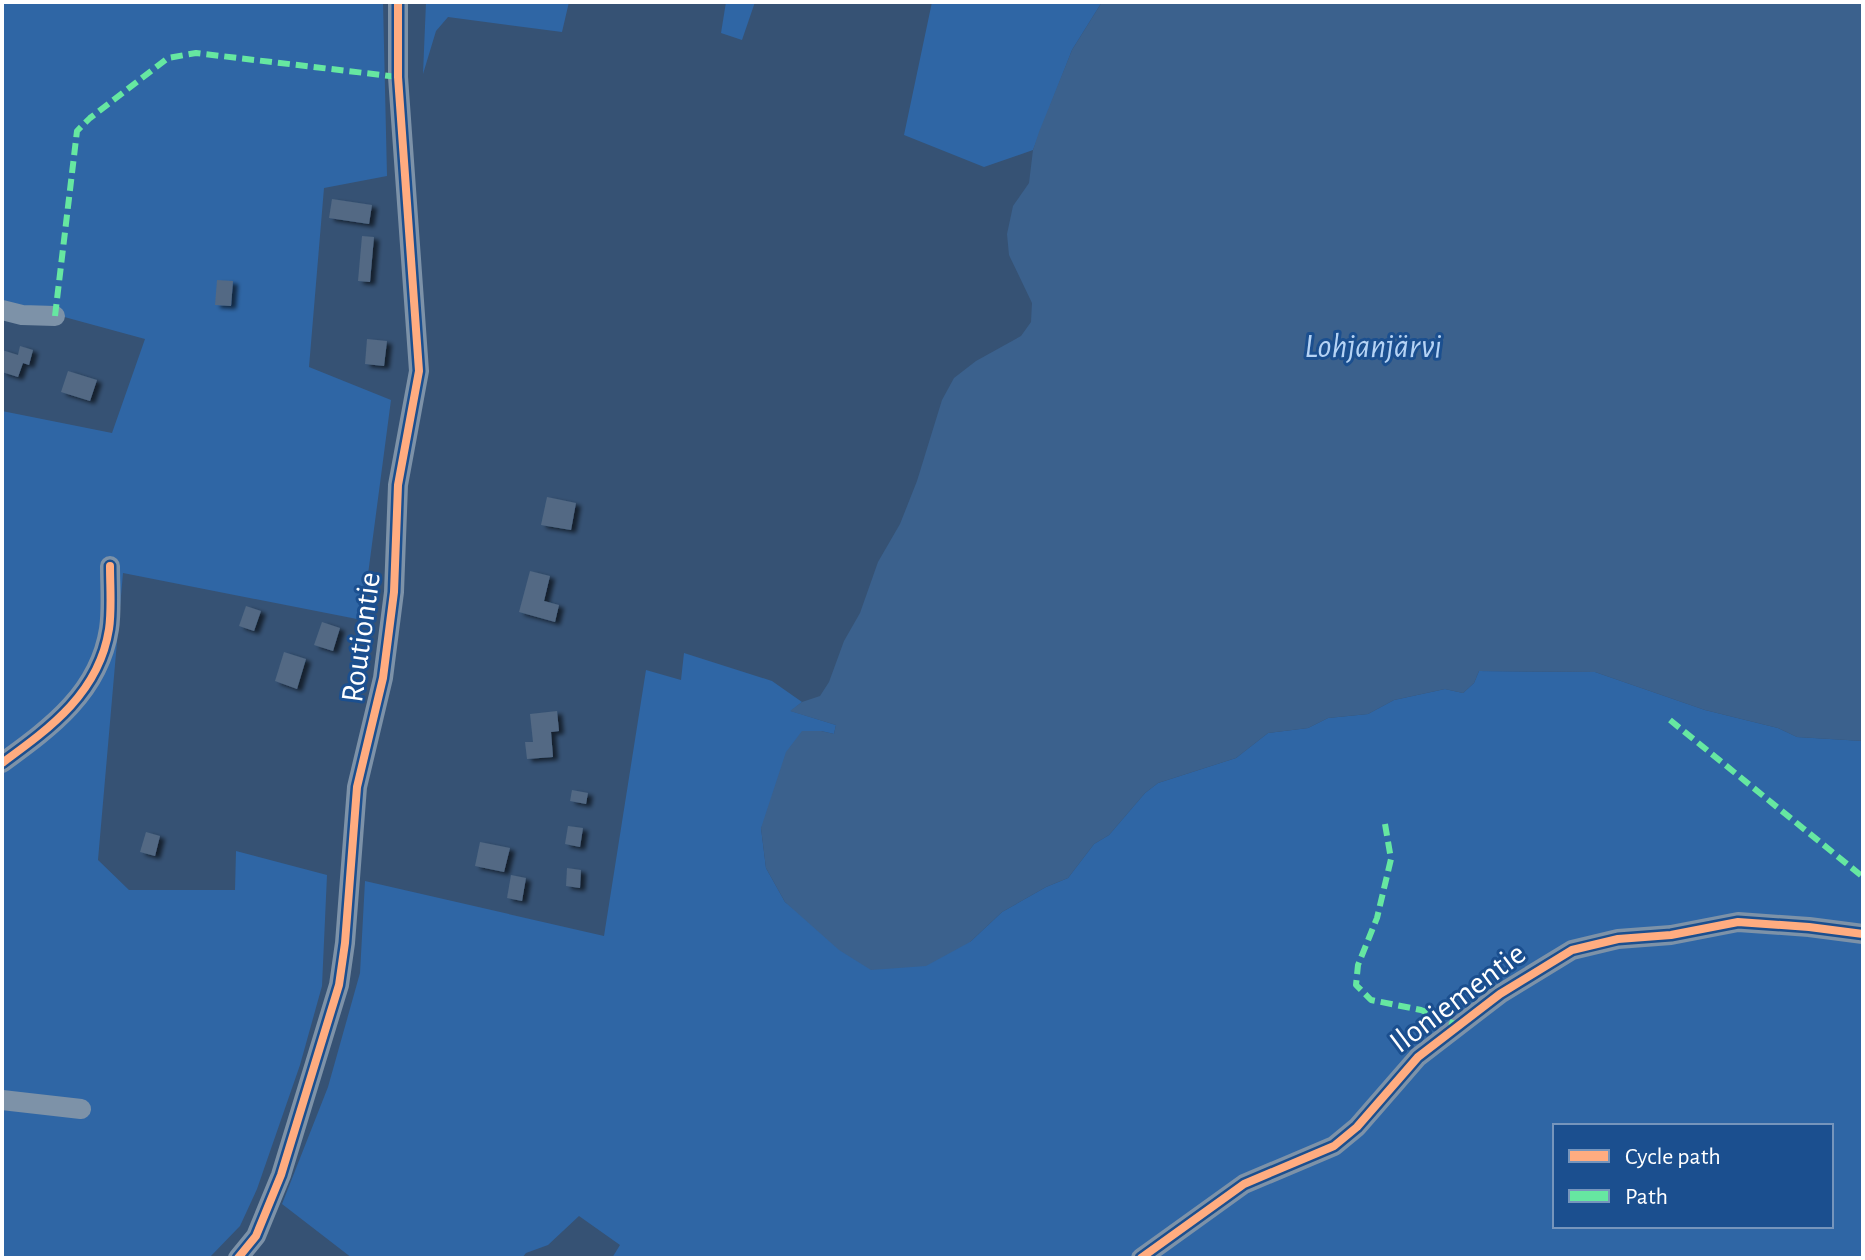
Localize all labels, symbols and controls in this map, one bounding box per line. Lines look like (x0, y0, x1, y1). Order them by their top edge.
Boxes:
water label: Lohjanjärvi (1304, 330, 1442, 364)
street label: Routiontie (336, 570, 386, 704)
street label: Iloniementie (1384, 937, 1531, 1059)
legend (1553, 1124, 1833, 1228)
text: Cycle path (1625, 1145, 1721, 1169)
text: Path (1625, 1185, 1668, 1209)

